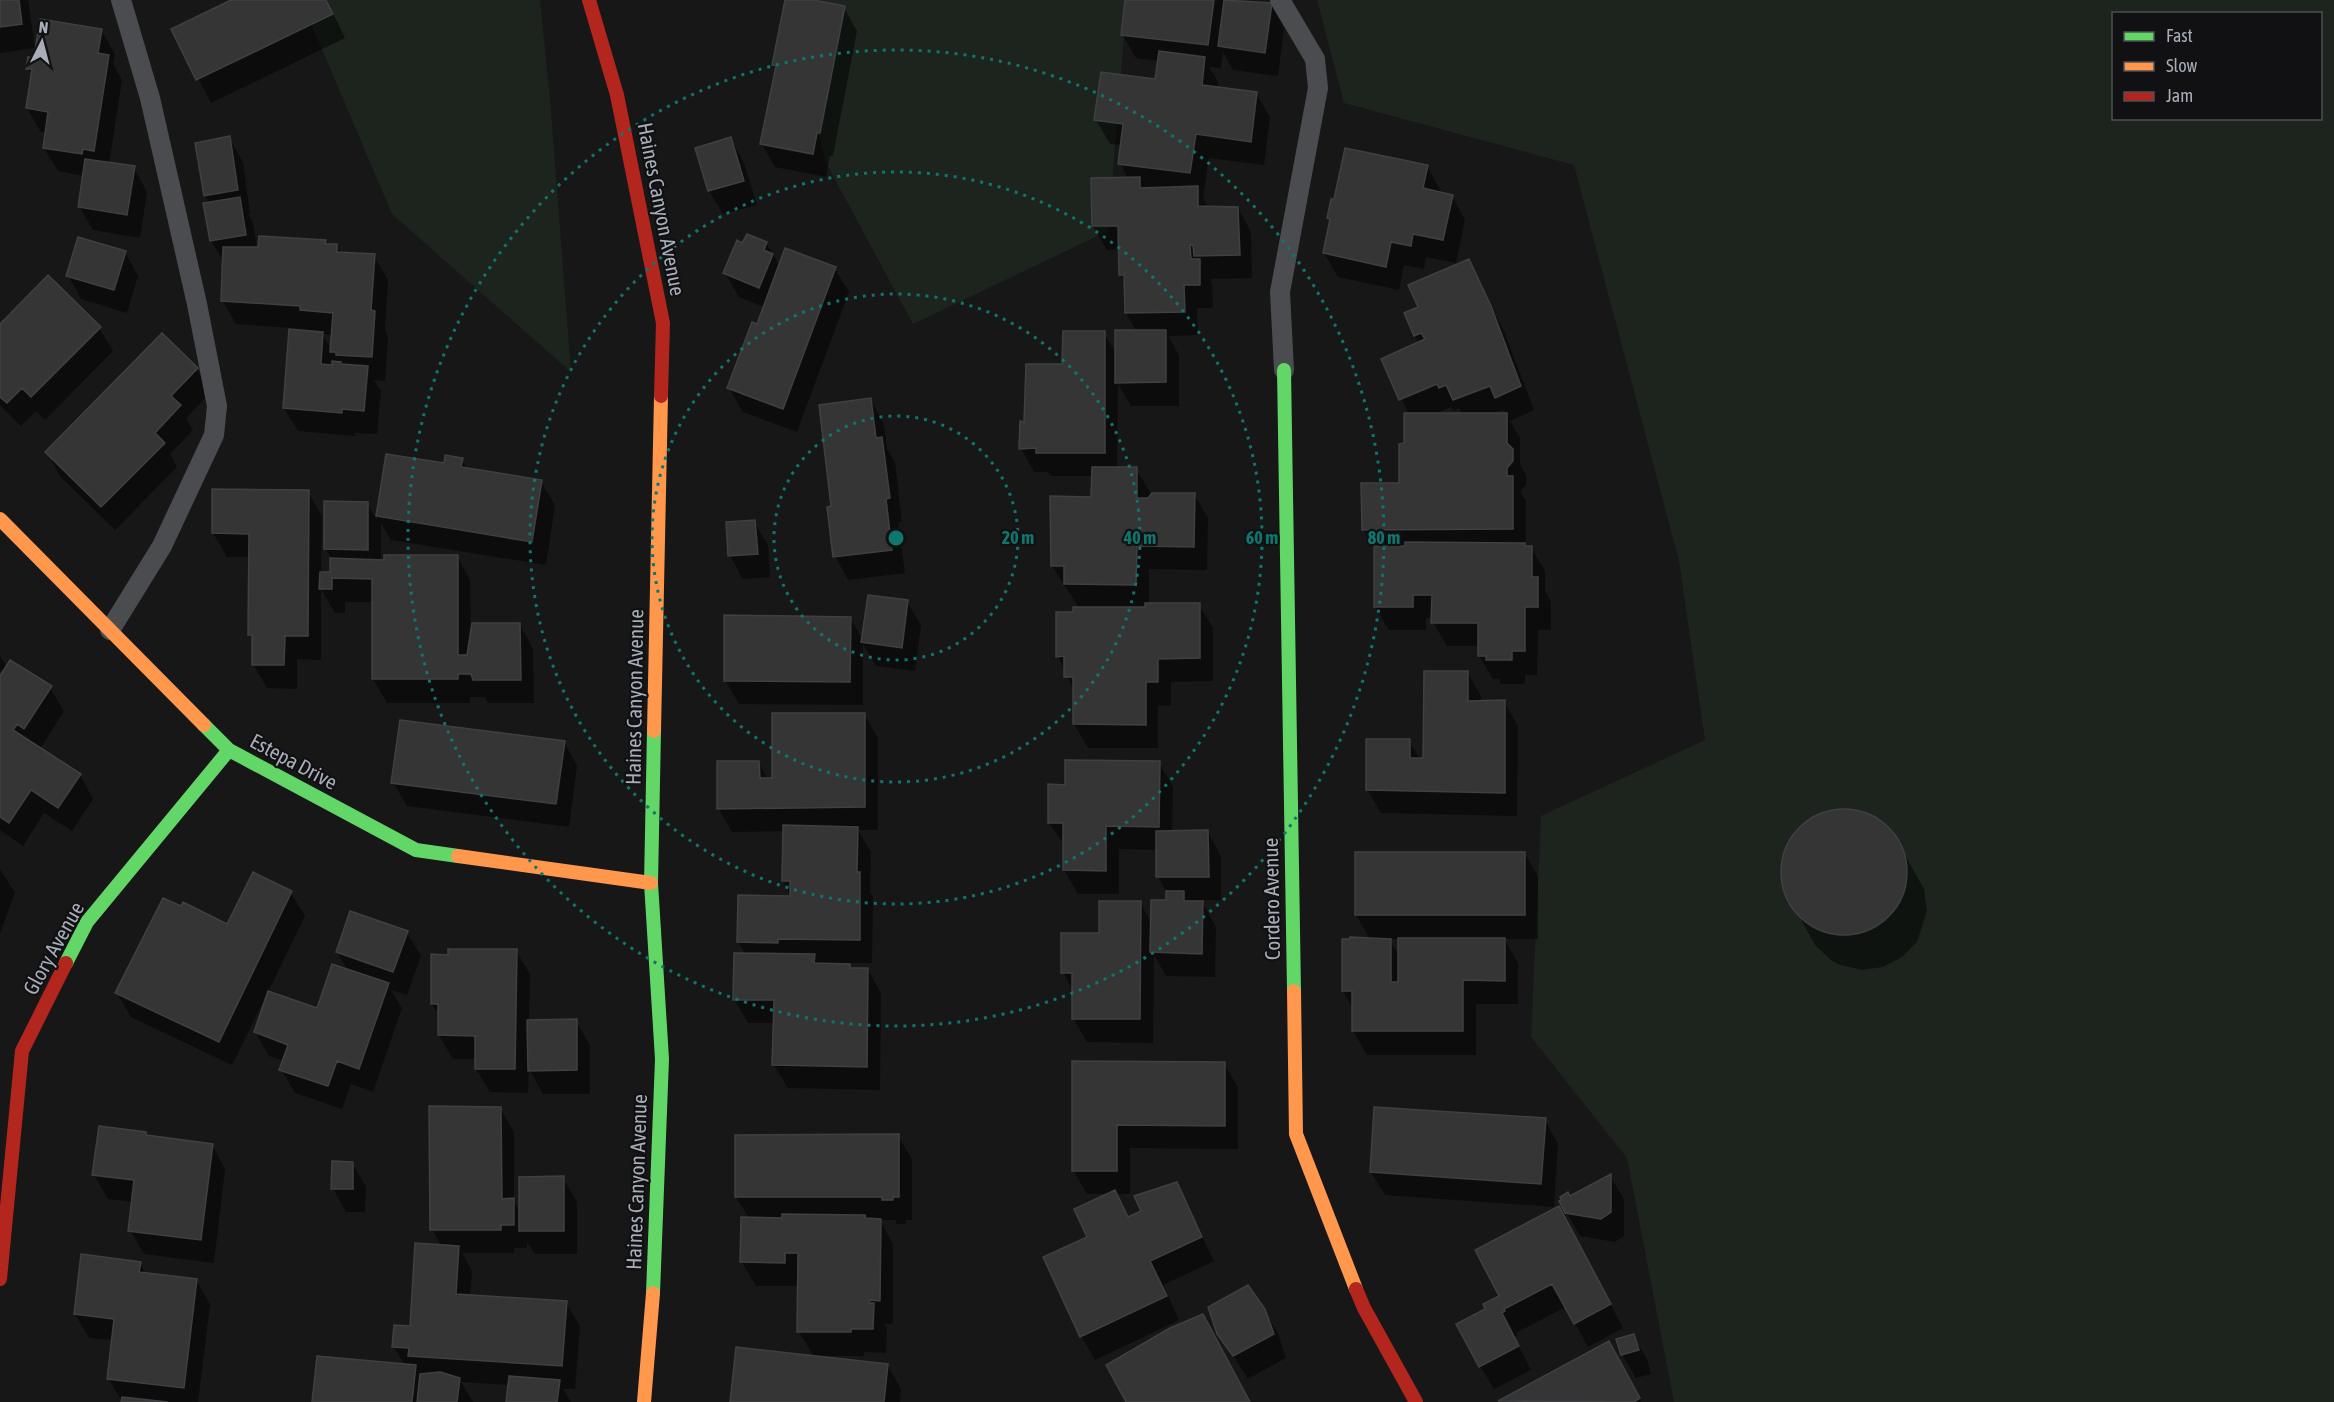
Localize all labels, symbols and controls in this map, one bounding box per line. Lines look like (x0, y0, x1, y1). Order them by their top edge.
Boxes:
north arrow (12, 12, 72, 72)
legend (2112, 12, 2322, 120)
text: N (38, 18, 49, 37)
text: Fast (2166, 25, 2193, 46)
text: Slow (2166, 55, 2197, 76)
text: Jam (2166, 85, 2193, 106)
street label: Haines Canyon Avenue (633, 120, 691, 298)
text: 20 m (1002, 527, 1034, 548)
text: 40 m (1123, 527, 1156, 548)
text: 60 m (1246, 527, 1278, 548)
text: 80 m (1368, 527, 1400, 548)
centre of rings (886, 528, 906, 548)
street label: Haines Canyon Avenue (620, 609, 648, 785)
street label: Estepa Drive (246, 728, 342, 794)
street label: Cordero Avenue (1258, 838, 1284, 960)
street label: Glory Avenue (18, 897, 88, 999)
street label: Haines Canyon Avenue (621, 1094, 651, 1270)

